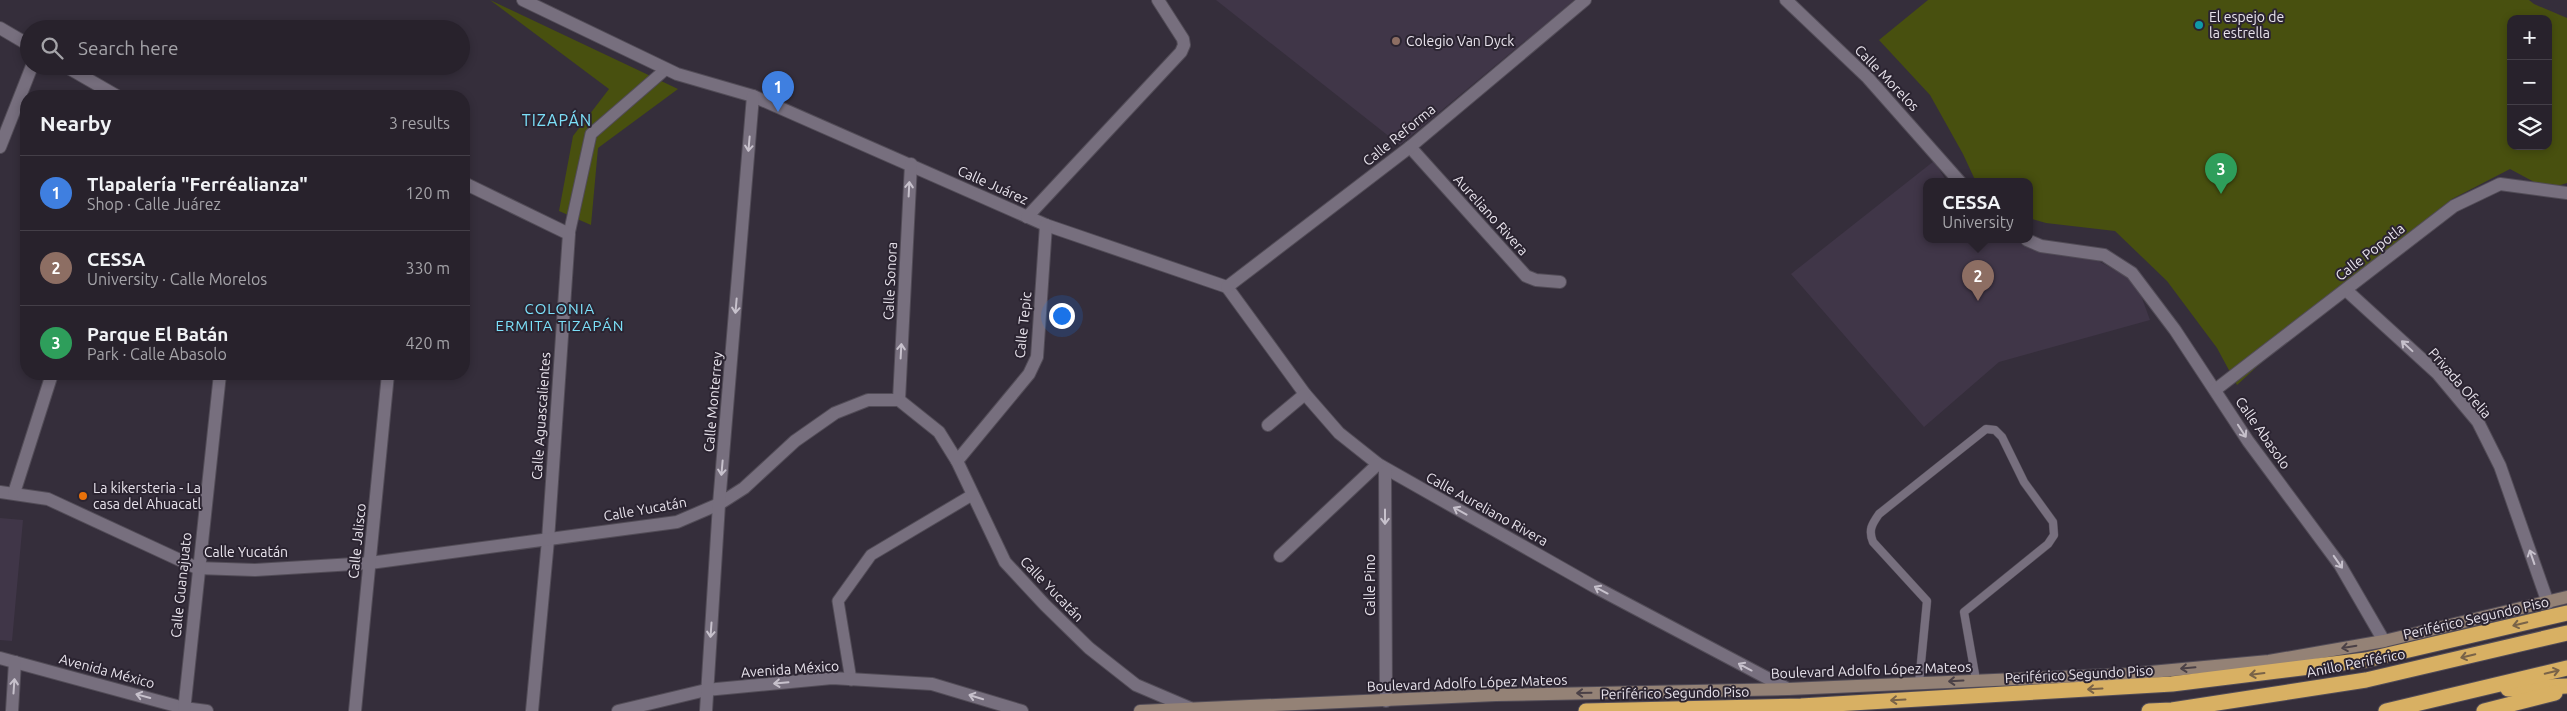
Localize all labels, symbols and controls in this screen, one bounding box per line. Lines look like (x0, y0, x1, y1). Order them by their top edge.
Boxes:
place label: El espejo de la estrella (2209, 9, 2284, 41)
map controls (2507, 15, 2552, 150)
button: + (2507, 15, 2552, 60)
marker: El espejo de la estrella (2193, 19, 2205, 31)
search box (20, 20, 470, 75)
place label: Colegio Van Dyck (1406, 33, 1514, 49)
icon: search (38, 34, 66, 62)
marker: Colegio Van Dyck (1390, 35, 1402, 47)
text: Search here (78, 37, 178, 59)
street label: Calle Morelos (1852, 42, 1922, 114)
button: − (2507, 60, 2552, 105)
pin: 1 (762, 71, 794, 112)
street label: Calle Reforma (1360, 101, 1438, 169)
button: layers (2507, 105, 2552, 150)
district label: TIZAPÁN (522, 109, 592, 129)
text: Nearby (40, 111, 111, 135)
text: 3 results (389, 114, 450, 132)
one-way arrow (744, 136, 754, 152)
pin: 3 (2205, 153, 2237, 194)
street label: Calle Juárez (955, 162, 1031, 208)
street label: Aureliano Rivera (1451, 171, 1531, 259)
text: Tlapalería "Ferréalianza" (87, 173, 308, 195)
popup (1923, 178, 2033, 243)
one-way arrow (905, 181, 914, 197)
text: 1 (51, 184, 61, 202)
text: 120 m (405, 184, 450, 202)
text: CESSA (1942, 191, 2001, 213)
text: Shop · Calle Juárez (87, 195, 221, 213)
text: University (1942, 213, 2014, 231)
street label: Calle Popotla (2332, 220, 2408, 284)
street label: Calle Sonora (880, 242, 900, 320)
text: CESSA (87, 248, 145, 270)
text: 2 (51, 259, 61, 277)
text: 330 m (405, 259, 450, 277)
pin: 2 (1962, 260, 1994, 301)
text: University · Calle Morelos (87, 270, 267, 288)
street label: Calle Tepic (1012, 290, 1035, 359)
one-way arrow (731, 298, 741, 314)
district label: COLONIA ERMITA TIZAPÁN (496, 300, 624, 334)
your location (1049, 303, 1075, 329)
text: Parque El Batán (87, 323, 228, 345)
text: 3 (51, 334, 61, 352)
text: 420 m (405, 334, 450, 352)
one-way arrow (2401, 340, 2414, 352)
one-way arrow (897, 343, 906, 359)
text: Park · Calle Abasolo (87, 345, 227, 363)
street label: Privada Ofelia (2425, 345, 2495, 421)
street label: Calle Aguascalientes (529, 351, 553, 481)
street label: Calle Monterrey (701, 351, 725, 453)
street label: Calle Abasolo (2232, 394, 2294, 472)
one-way arrow (2236, 424, 2247, 438)
one-way arrow (718, 460, 727, 476)
street label: Calle Aureliano Rivera (1423, 469, 1551, 549)
place label: La kikersteria - La casa del Ahuacatl (93, 480, 201, 512)
marker: La kikersteria - La casa del Ahuacatl (77, 490, 89, 502)
street label: Calle Yucatán (602, 494, 688, 524)
street label: Calle Jalisco (345, 502, 369, 580)
one-way arrow (1453, 505, 1467, 515)
one-way arrow (1380, 509, 1390, 525)
street label: Calle Guanajuato (168, 531, 194, 639)
street label: Calle Yucatán (204, 544, 288, 560)
one-way arrow (2527, 550, 2536, 566)
street label: Calle Yucatán (1017, 553, 1087, 625)
street label: Calle Pino (1362, 554, 1378, 616)
one-way arrow (2333, 555, 2343, 569)
one-way arrow (1594, 585, 1609, 595)
street label: Periférico Segundo Piso (2402, 593, 2550, 643)
one-way arrow (2512, 620, 2528, 629)
one-way arrow (706, 622, 715, 638)
one-way arrow (2341, 642, 2357, 652)
street label: Anillo Periférico (2305, 646, 2407, 680)
street label: Avenida México (57, 651, 157, 691)
one-way arrow (2461, 652, 2477, 661)
street label: Avenida México (740, 658, 840, 680)
street label: Boulevard Adolfo López Mateos (1770, 659, 1972, 681)
one-way arrow (1737, 662, 1752, 672)
street label: Periférico Segundo Piso (2004, 662, 2154, 686)
one-way arrow (2180, 664, 2196, 673)
one-way arrow (2544, 667, 2560, 676)
one-way arrow (2249, 669, 2265, 679)
street label: Boulevard Adolfo López Mateos (1366, 672, 1568, 694)
one-way arrow (1948, 677, 1964, 686)
one-way arrow (9, 679, 18, 695)
one-way arrow (773, 679, 789, 688)
street label: Periférico Segundo Piso (1600, 684, 1750, 702)
one-way arrow (2088, 684, 2104, 693)
one-way arrow (1576, 689, 1592, 698)
one-way arrow (135, 691, 151, 701)
one-way arrow (968, 692, 984, 702)
one-way arrow (1891, 696, 1907, 705)

